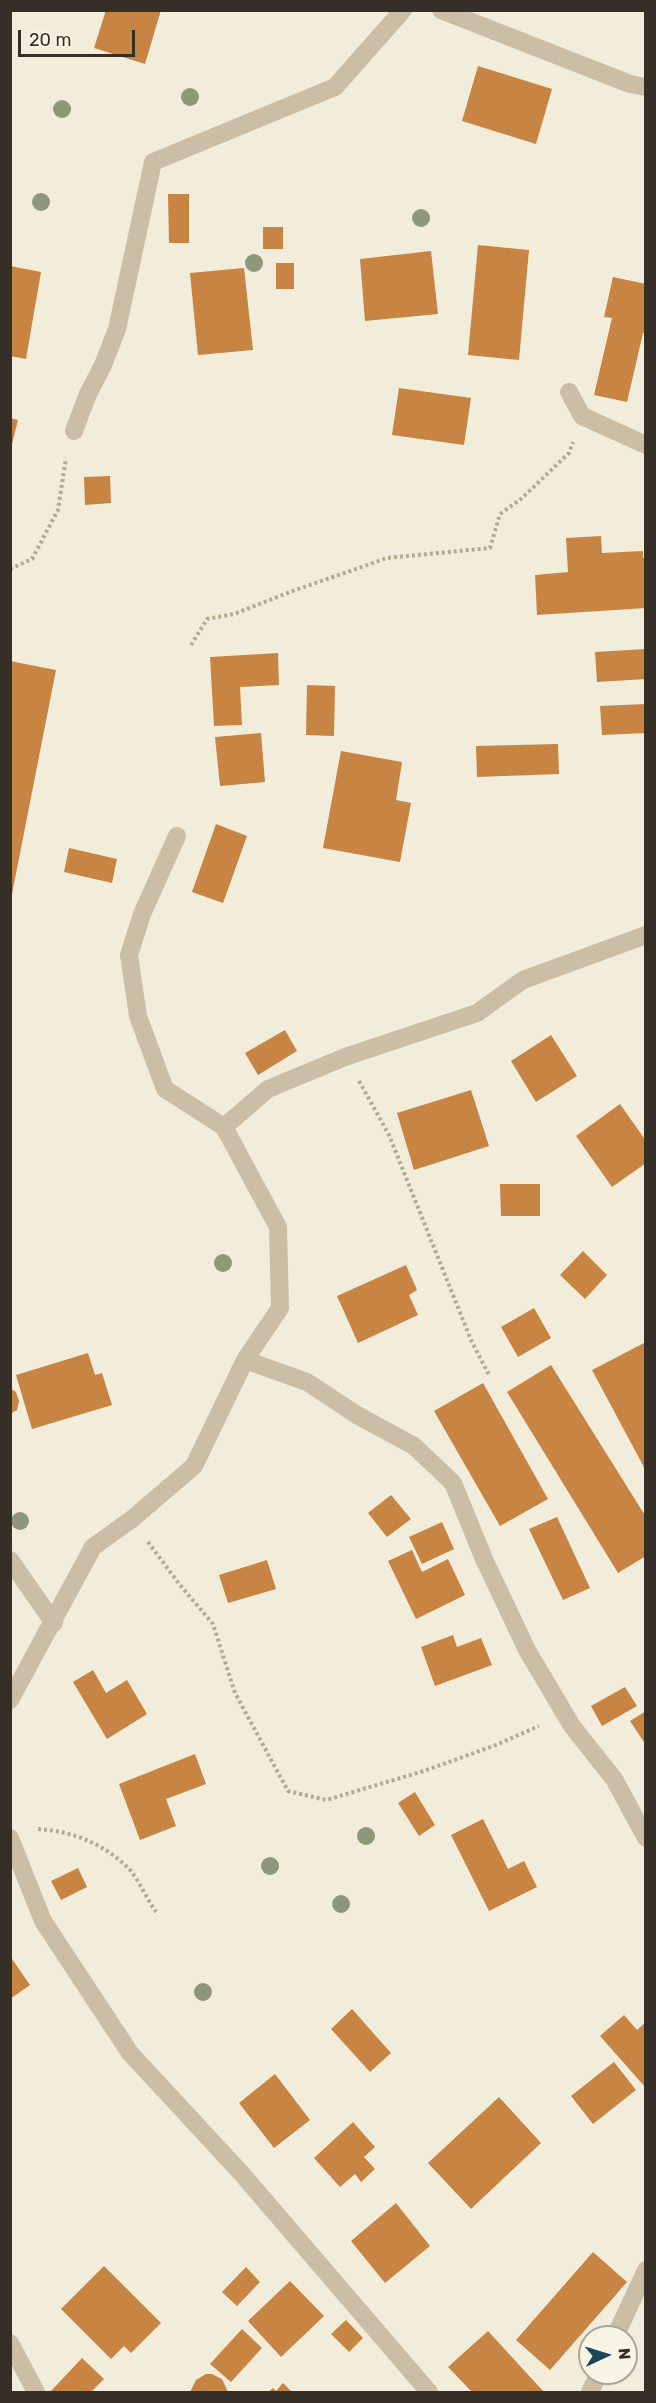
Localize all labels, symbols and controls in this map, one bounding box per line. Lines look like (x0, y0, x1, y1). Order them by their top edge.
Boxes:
scale bar (21, 18, 138, 56)
text: 20 m (29, 29, 71, 51)
north arrow (578, 2325, 638, 2385)
text: N (615, 2347, 634, 2360)

